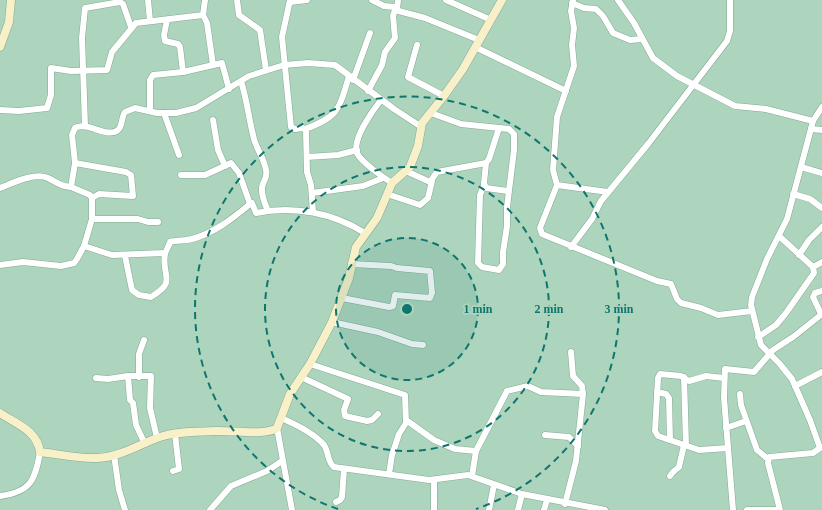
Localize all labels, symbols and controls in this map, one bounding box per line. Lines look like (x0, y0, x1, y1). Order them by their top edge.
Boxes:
centre of rings (400, 302, 414, 316)
text: 1 min (463, 302, 493, 316)
text: 2 min (534, 302, 564, 316)
text: 3 min (604, 302, 634, 316)

